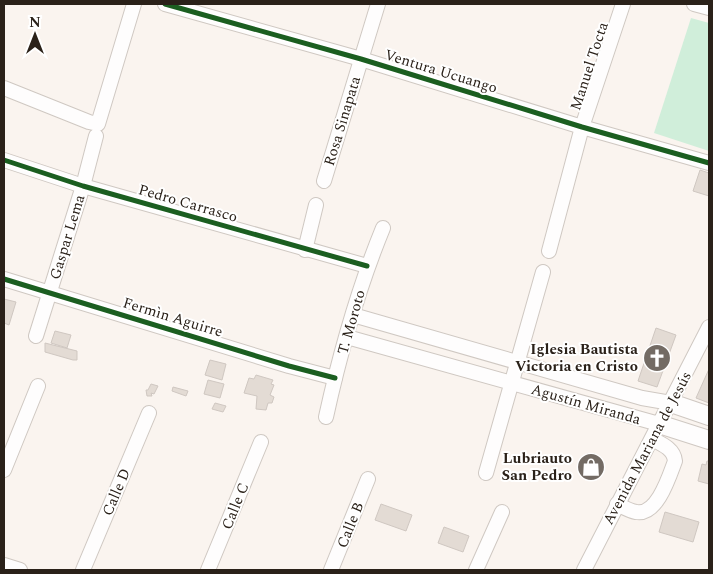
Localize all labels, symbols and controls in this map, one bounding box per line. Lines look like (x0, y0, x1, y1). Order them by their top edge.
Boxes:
north arrow (10, 10, 60, 60)
text: N (29, 12, 41, 33)
street label: Manuel Tocta (564, 18, 615, 113)
street label: Ventura Ucuango (382, 43, 500, 100)
street label: Rosa Sinapata (318, 73, 367, 169)
street label: Pedro Carrasco (136, 178, 240, 229)
street label: Gaspar Lema (44, 191, 92, 283)
street label: T. Moroto (331, 287, 372, 357)
street label: Fermìn Aguirre (120, 291, 226, 344)
place label: Iglesia Bautista Victoria en Cristo (515, 338, 638, 378)
church icon: Iglesia Bautista Victoria en Cristo (642, 343, 672, 373)
street label: Avenida Mariana de Jesús (597, 367, 698, 529)
street label: Agustín Miranda (528, 378, 644, 431)
place label: Lubriauto San Pedro (502, 447, 572, 487)
shop icon: Lubriauto San Pedro (576, 452, 606, 482)
street label: Calle D (96, 465, 137, 520)
street label: Calle C (216, 479, 255, 533)
street label: Calle B (331, 499, 370, 552)

